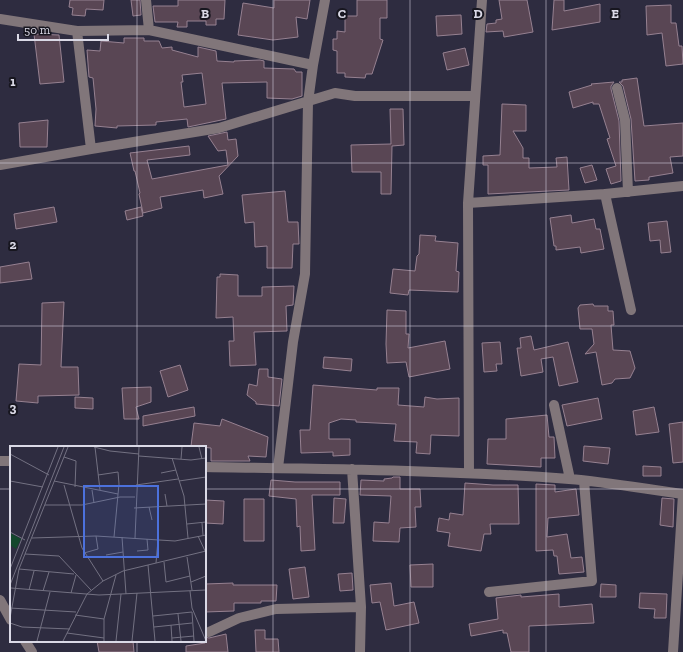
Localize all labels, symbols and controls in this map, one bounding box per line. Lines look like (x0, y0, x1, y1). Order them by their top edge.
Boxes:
text: B (201, 6, 209, 21)
text: C (338, 6, 346, 21)
text: D (473, 6, 483, 21)
text: E (611, 6, 619, 21)
scale bar (18, 16, 108, 42)
text: 50 m (24, 23, 51, 37)
text: 1 (10, 74, 16, 89)
text: 2 (10, 237, 17, 252)
text: 3 (10, 400, 17, 415)
inset map (10, 446, 206, 642)

